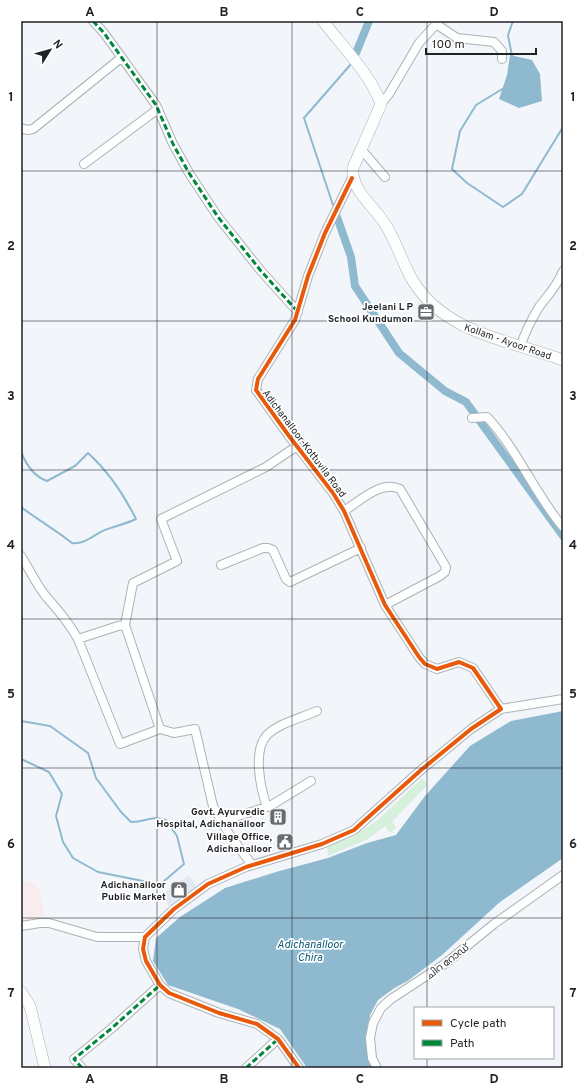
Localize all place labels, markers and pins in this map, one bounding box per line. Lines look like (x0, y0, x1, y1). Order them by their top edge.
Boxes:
place label: Jeelani L P School Kundumon (328, 301, 414, 326)
office icon: Jeelani L P School Kundumon (416, 302, 436, 322)
place label: Govt. Ayurvedic Hospital, Adichanalloor (156, 806, 266, 831)
building icon: Govt. Ayurvedic Hospital, Adichanalloor (268, 807, 288, 827)
place label: Village Office, Adichanalloor (206, 831, 273, 856)
public building icon: Village Office, Adichanalloor (275, 832, 295, 852)
place label: Adichanalloor Public Market (101, 879, 167, 904)
shop icon: Adichanalloor Public Market (169, 880, 189, 900)

